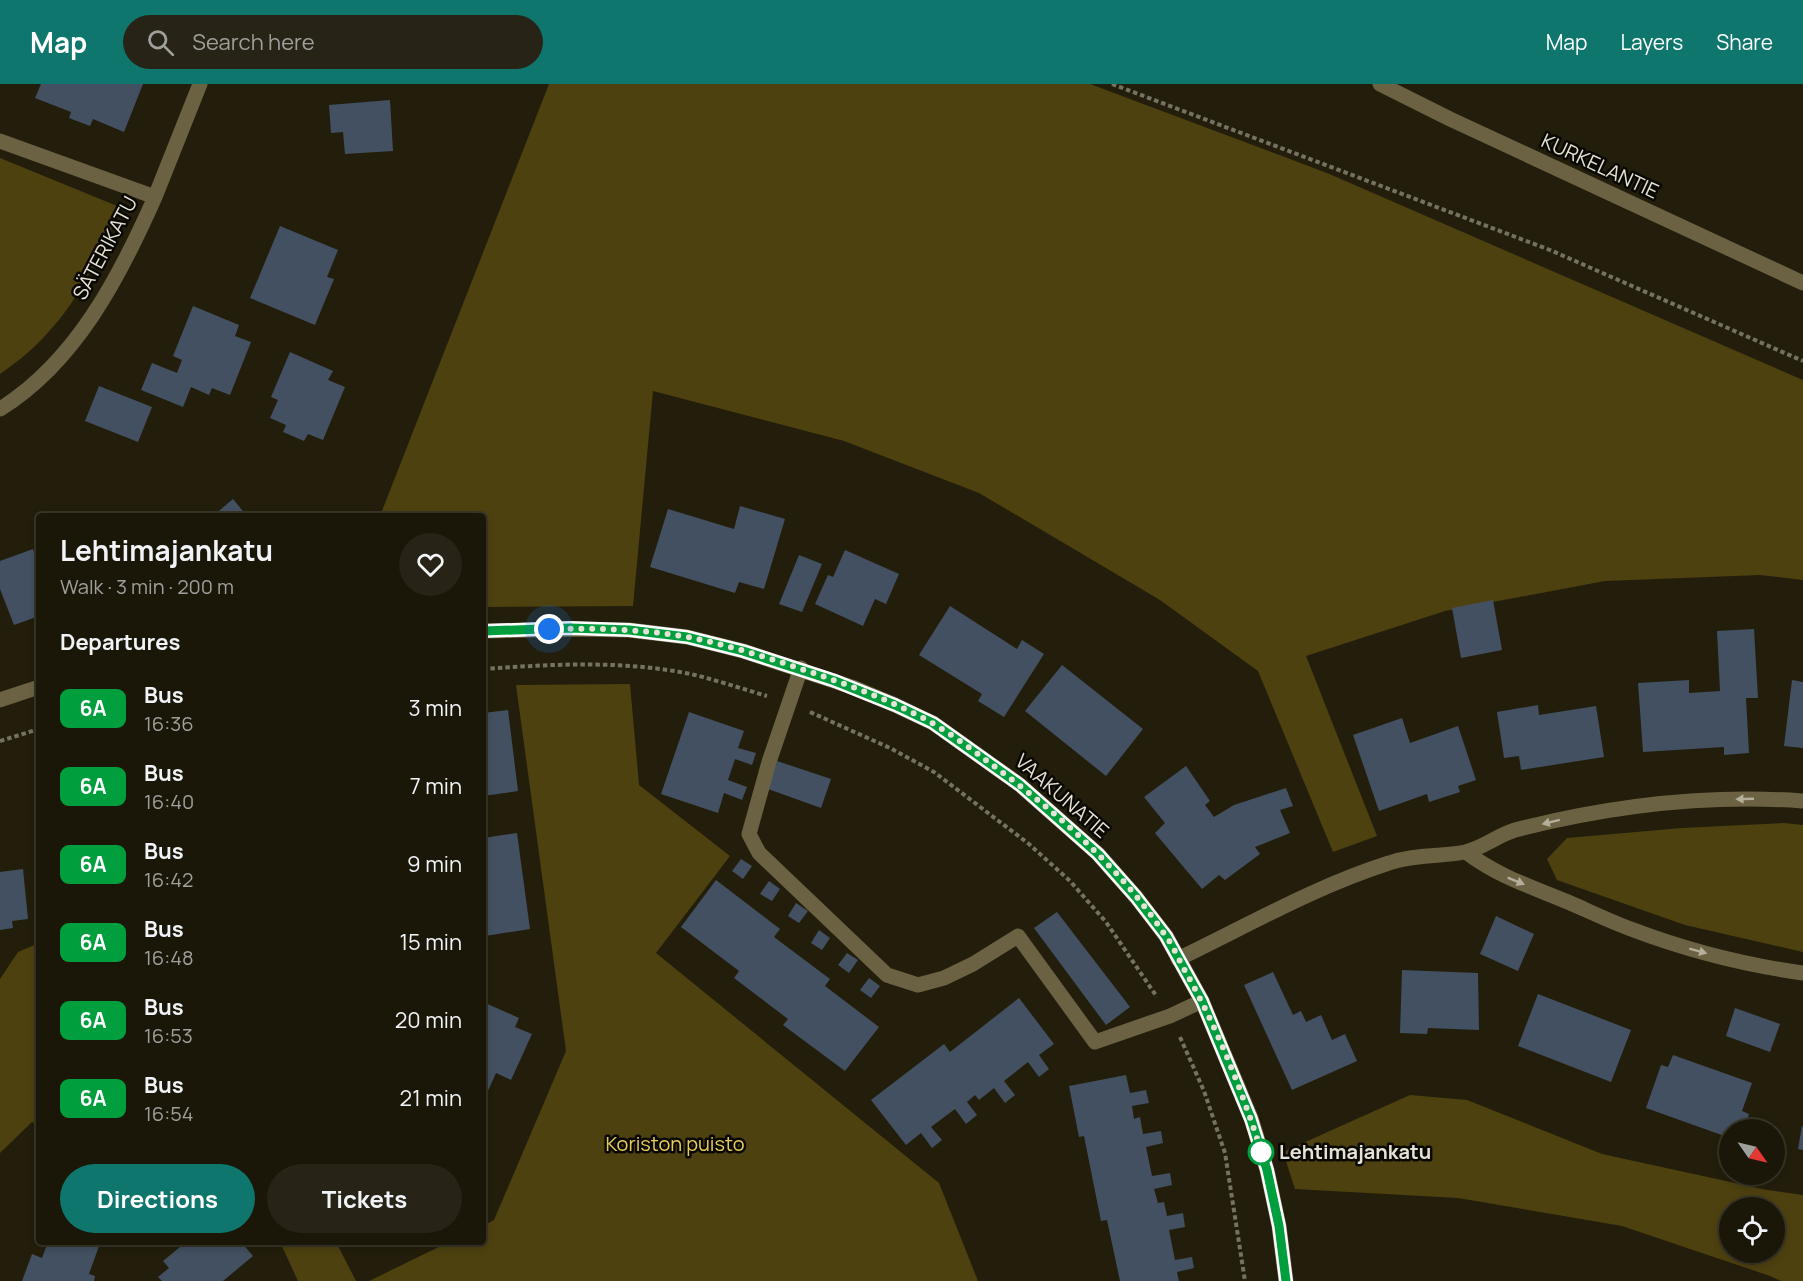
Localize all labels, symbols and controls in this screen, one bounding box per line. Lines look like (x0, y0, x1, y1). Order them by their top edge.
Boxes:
search box (123, 15, 543, 69)
text: Map (30, 23, 87, 61)
icon: search (144, 26, 177, 59)
text: Search here (192, 27, 315, 57)
text: Map (1546, 28, 1587, 56)
text: Layers (1620, 28, 1683, 56)
text: Share (1716, 28, 1773, 56)
street label: KURKELANTIE (1537, 127, 1663, 204)
street label: SÄTERIKATU (66, 191, 143, 304)
text: Lehtimajankatu (60, 531, 273, 569)
button: heart (399, 533, 462, 596)
text: Walk · 3 min · 200 m (60, 573, 234, 600)
your location (534, 614, 564, 644)
text: Departures (60, 627, 180, 657)
text: Bus (144, 680, 184, 710)
text: 3 min (409, 693, 462, 723)
text: 6A (79, 694, 107, 722)
text: 16:36 (144, 710, 194, 737)
street label: VAAKUNATIE (1010, 747, 1115, 844)
text: Bus (144, 758, 184, 788)
text: 7 min (410, 771, 462, 801)
text: 6A (79, 772, 107, 800)
text: 16:40 (144, 788, 194, 815)
one-way arrow (1735, 794, 1754, 804)
one-way arrow (1542, 817, 1561, 827)
text: Bus (144, 836, 184, 866)
text: 9 min (407, 849, 462, 879)
text: 6A (79, 850, 107, 878)
text: 16:42 (144, 866, 193, 893)
one-way arrow (1508, 876, 1526, 886)
text: Bus (144, 914, 184, 944)
text: 15 min (399, 927, 462, 957)
text: 6A (79, 928, 107, 956)
text: 16:48 (144, 944, 194, 971)
one-way arrow (1689, 946, 1707, 956)
text: Bus (144, 992, 184, 1022)
text: 20 min (395, 1005, 462, 1035)
text: 6A (79, 1006, 107, 1034)
text: 16:53 (144, 1022, 193, 1049)
text: Bus (144, 1070, 184, 1100)
text: 21 min (400, 1083, 462, 1113)
text: 6A (79, 1084, 107, 1112)
text: 16:54 (144, 1100, 194, 1127)
north arrow (1719, 1119, 1785, 1185)
map controls (1719, 1119, 1785, 1263)
park label: Koriston puisto (606, 1130, 745, 1157)
place label: Lehtimajankatu (1279, 1138, 1431, 1165)
marker: Lehtimajankatu (1248, 1139, 1274, 1165)
button: Directions (60, 1164, 255, 1233)
button: Tickets (267, 1164, 462, 1233)
button: locate (1719, 1197, 1785, 1263)

